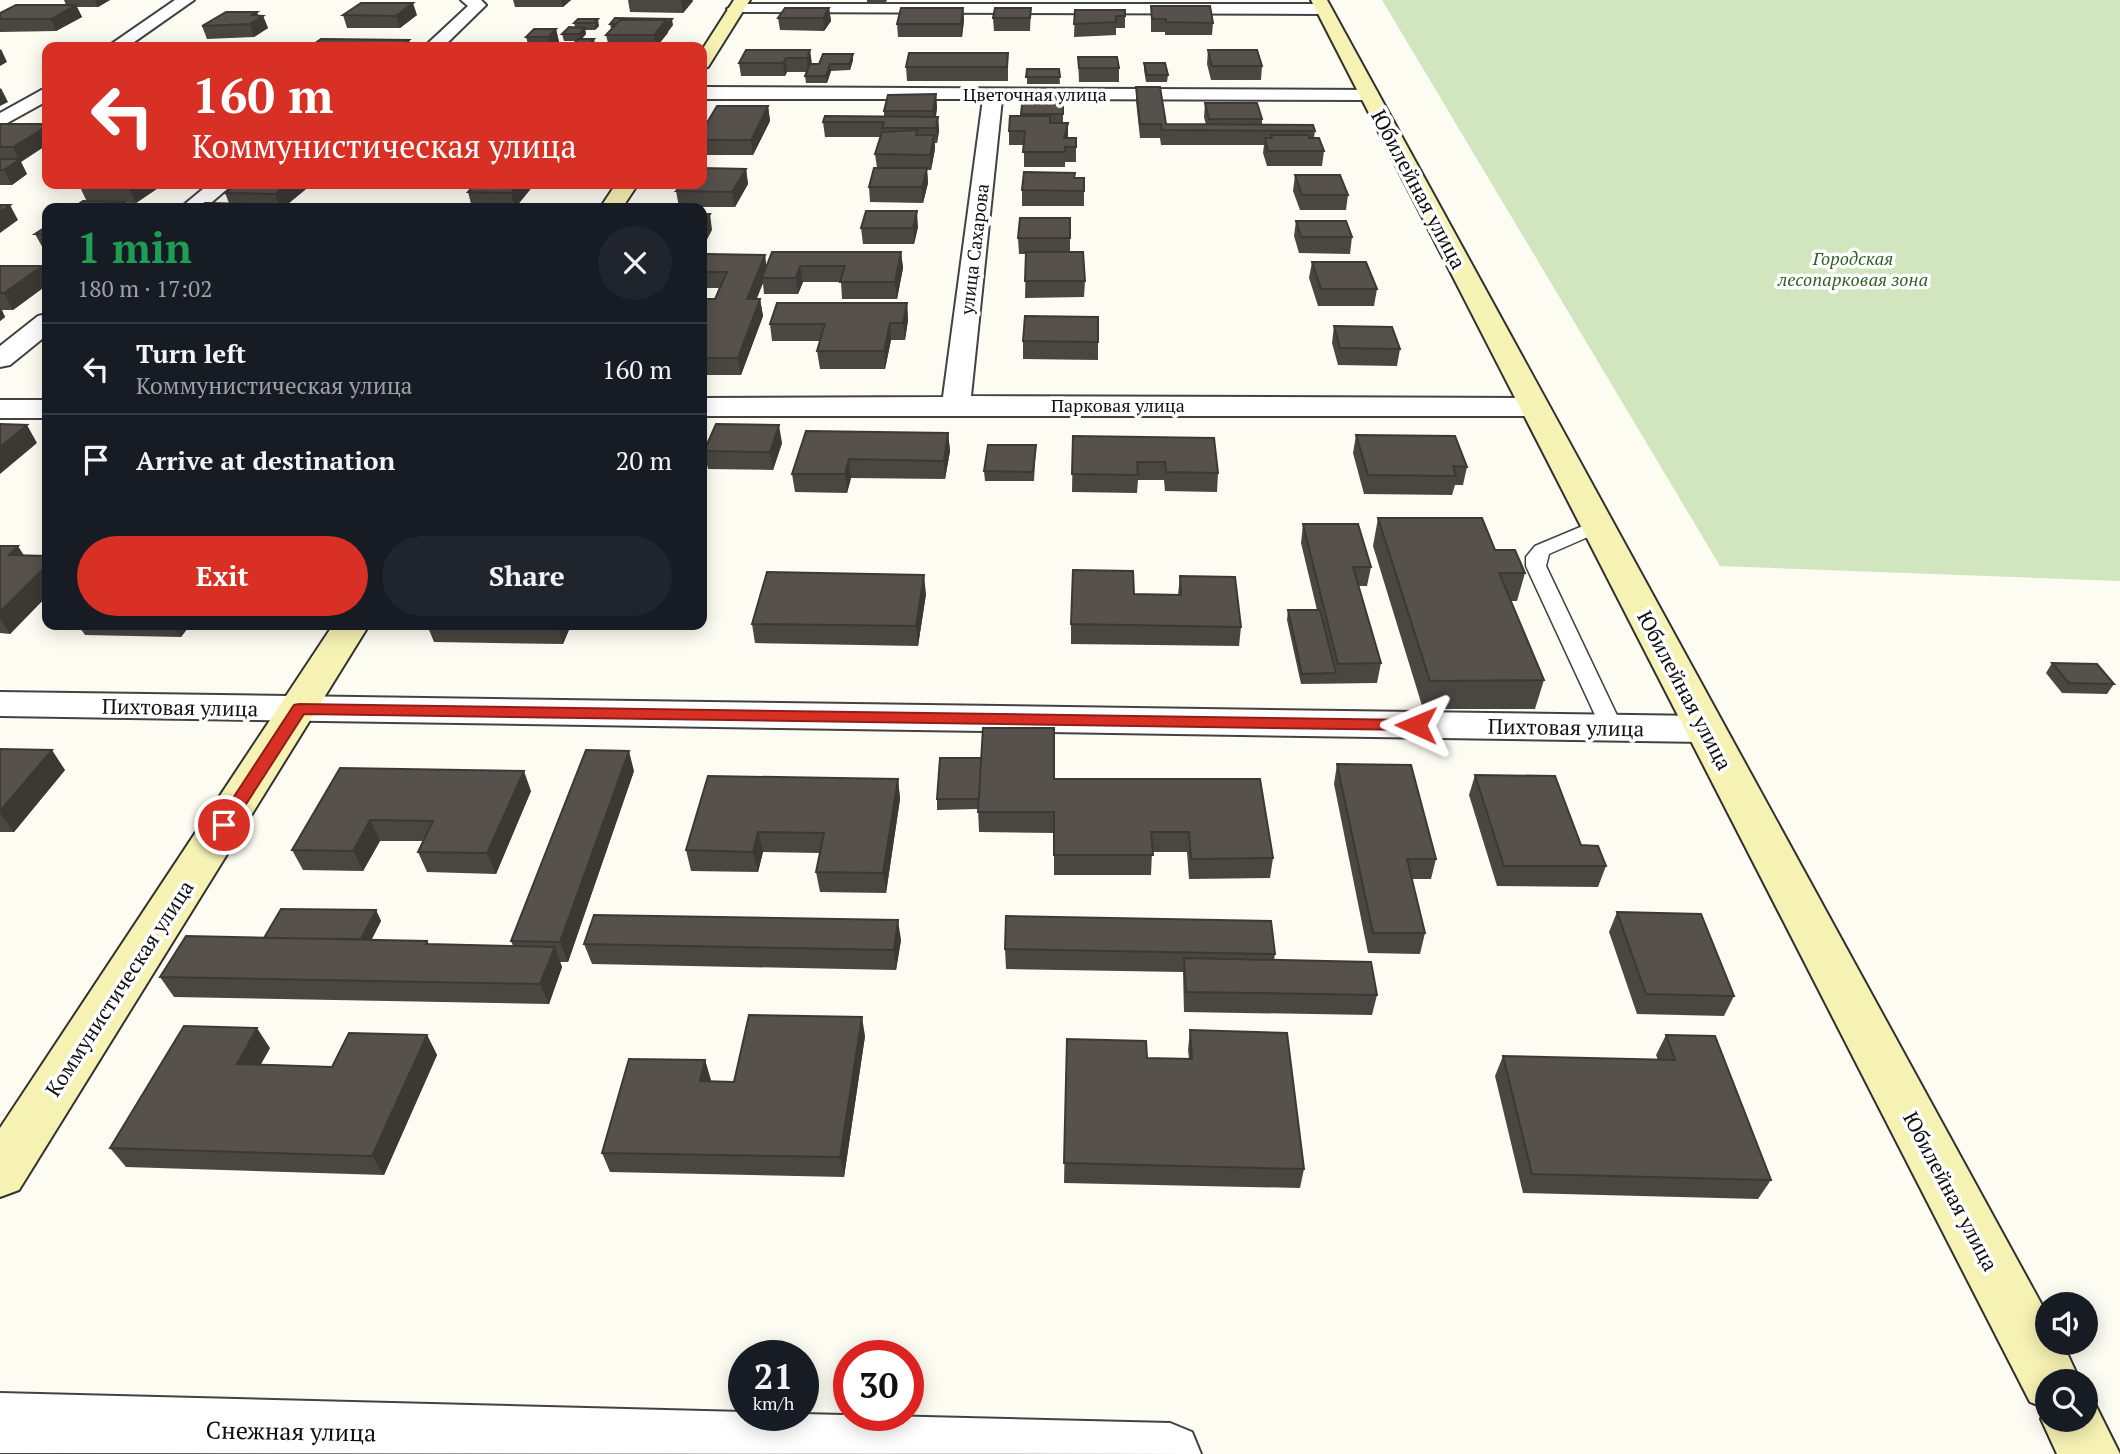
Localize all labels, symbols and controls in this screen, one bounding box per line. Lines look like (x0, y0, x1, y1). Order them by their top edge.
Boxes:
text: 160 m (192, 62, 334, 127)
icon: left (77, 70, 168, 161)
street label: Цветочная улица (963, 82, 1107, 106)
street label: Юбилейная улица (1365, 104, 1473, 274)
text: Коммунистическая улица (192, 125, 577, 167)
street label: улица Сахарова (954, 182, 994, 317)
text: 1 min (77, 219, 192, 275)
button: close (598, 226, 672, 300)
park label: Городская лесопарковая зона (1777, 246, 1928, 291)
text: 180 m · 17:02 (77, 273, 212, 304)
text: Turn left (136, 336, 246, 370)
icon: left (77, 350, 115, 388)
text: 160 m (602, 352, 672, 386)
text: Коммунистическая улица (136, 370, 412, 401)
street label: Парковая улица (1051, 393, 1185, 417)
icon: arrive (77, 441, 115, 479)
text: Arrive at destination (136, 443, 395, 477)
text: 20 m (616, 443, 672, 477)
button: Exit (77, 536, 368, 616)
button: Share (382, 536, 672, 616)
street label: Юбилейная улица (1631, 605, 1739, 775)
position arrow (1379, 688, 1453, 762)
street label: Пихтовая улица (102, 692, 259, 722)
street label: Пихтовая улица (1488, 712, 1645, 742)
pin (194, 795, 254, 855)
icon: arrive (205, 806, 243, 844)
street label: Коммунистическая улица (39, 874, 200, 1101)
street label: Юбилейная улица (1897, 1106, 2005, 1276)
map controls (2035, 1292, 2098, 1432)
button: sound (2035, 1292, 2098, 1355)
speed limit sign: 30 (833, 1340, 924, 1431)
text: 21 (754, 1353, 793, 1399)
button: search (2035, 1369, 2098, 1432)
text: km/h (753, 1391, 794, 1415)
street label: Снежная улица (205, 1414, 377, 1448)

